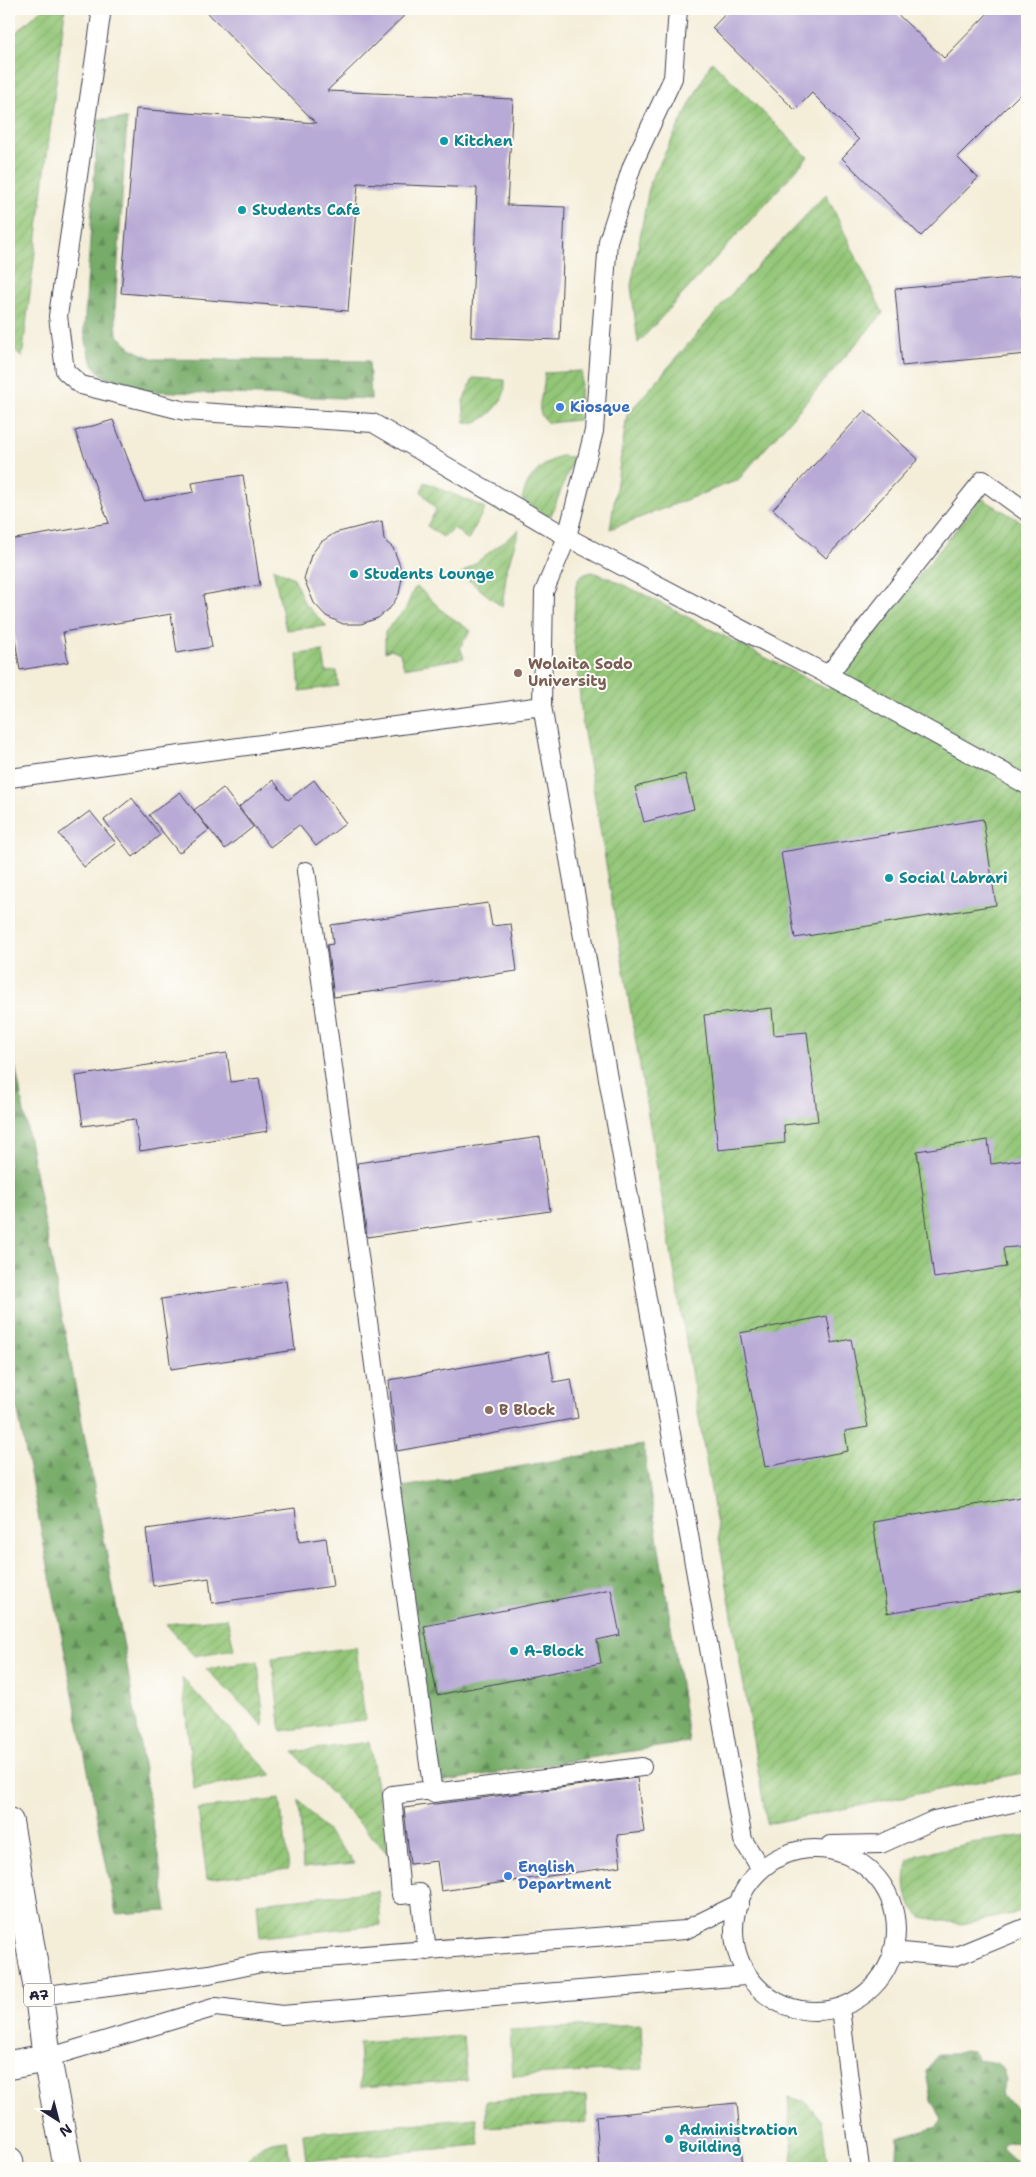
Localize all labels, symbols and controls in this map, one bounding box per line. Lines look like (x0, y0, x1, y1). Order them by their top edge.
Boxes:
place label: Kitchen (454, 131, 513, 151)
marker: Kitchen (438, 135, 450, 147)
place label: Students Cafe (252, 200, 360, 220)
marker: Students Cafe (236, 204, 248, 216)
place label: Kiosque (570, 397, 630, 417)
marker: Kiosque (554, 401, 566, 413)
place label: Students Lounge (364, 564, 494, 584)
marker: Students Lounge (348, 568, 360, 580)
place label: Wolaita Sodo University (528, 654, 633, 691)
marker: Wolaita Sodo University (512, 667, 524, 679)
place label: Social Labrari (899, 868, 1008, 888)
marker: Social Labrari (883, 872, 895, 884)
place label: B Block (499, 1400, 555, 1420)
marker: B Block (483, 1404, 495, 1416)
place label: A-Block (524, 1641, 584, 1661)
marker: A-Block (508, 1645, 520, 1657)
place label: English Department (518, 1857, 612, 1894)
marker: English Department (502, 1870, 514, 1882)
road number: A7 (24, 1984, 54, 2006)
north arrow (32, 2094, 82, 2144)
text: N (56, 2120, 75, 2141)
place label: Administration Building (679, 2120, 797, 2157)
marker: Administration Building (663, 2133, 675, 2145)

